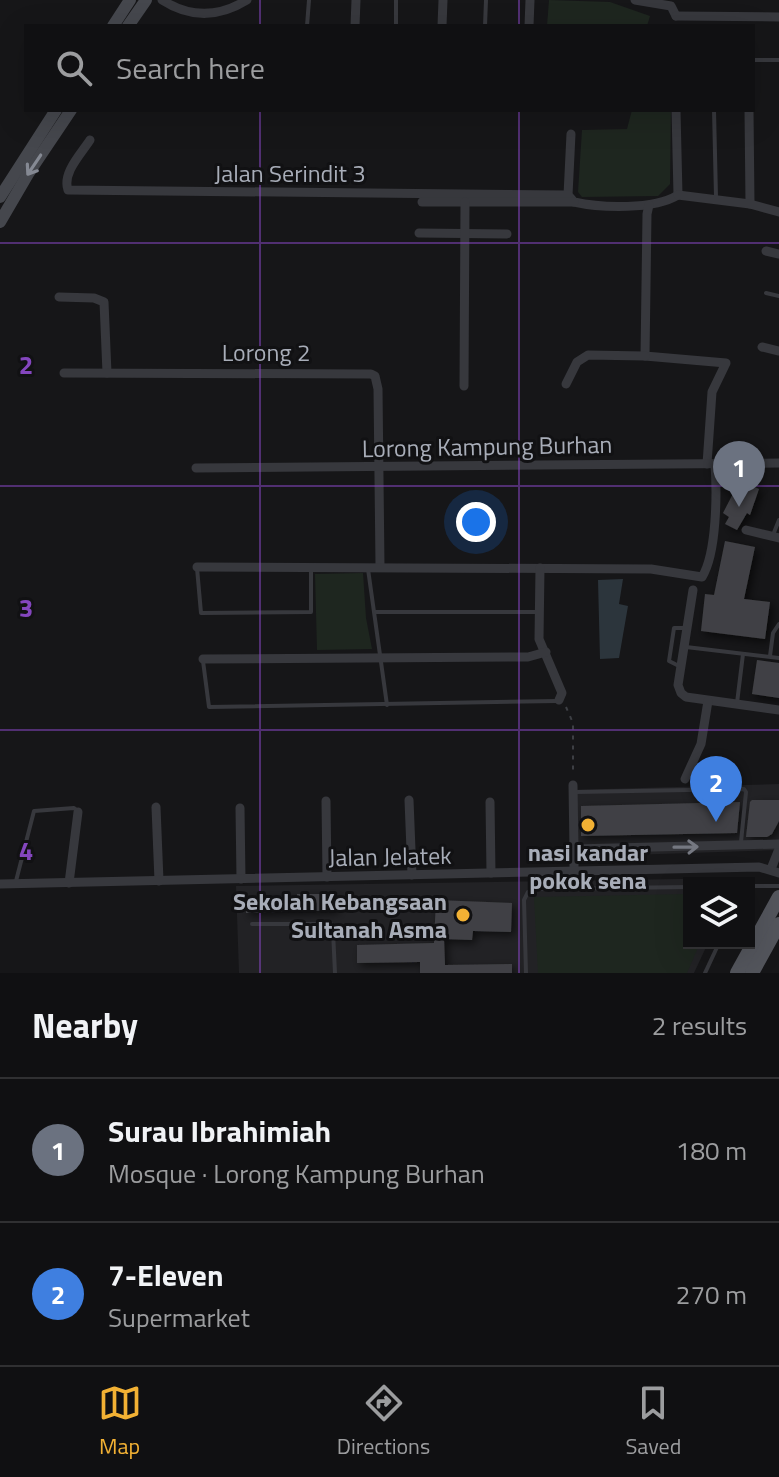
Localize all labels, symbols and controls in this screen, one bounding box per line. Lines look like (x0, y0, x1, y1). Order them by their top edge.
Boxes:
search box (24, 24, 755, 112)
text: Search here (116, 45, 265, 91)
icon: search (52, 46, 96, 90)
one-way arrow (26, 154, 42, 176)
street label: Jalan Serindit 3 (214, 155, 366, 191)
street label: Lorong 2 (222, 334, 310, 370)
text: 2 (19, 345, 33, 384)
street label: Lorong Kampung Burhan (361, 426, 613, 466)
pin: 1 (713, 441, 765, 507)
your location (456, 502, 496, 542)
text: 3 (19, 588, 33, 627)
pin: 2 (690, 756, 742, 822)
marker: nasi kandar pokok sena (579, 816, 597, 834)
text: 4 (19, 831, 33, 870)
place label: nasi kandar pokok sena (528, 834, 648, 898)
street label: Jalan Jelatek (328, 837, 452, 875)
one-way arrow (672, 839, 699, 854)
map controls (683, 877, 755, 949)
button: layers (683, 877, 755, 949)
place label: Sekolah Kebangsaan Sultanah Asma (233, 883, 447, 947)
marker: Sekolah Kebangsaan Sultanah Asma (454, 906, 472, 924)
text: Nearby (32, 999, 138, 1051)
text: 2 results (652, 1006, 747, 1045)
text: Surau Ibrahimiah (108, 1108, 331, 1154)
text: 1 (51, 1131, 65, 1170)
text: 180 m (676, 1131, 747, 1170)
text: Mosque · Lorong Kampung Burhan (108, 1154, 485, 1193)
text: 7-Eleven (108, 1252, 224, 1298)
text: 2 (51, 1275, 65, 1314)
text: 270 m (676, 1275, 747, 1314)
text: Supermarket (108, 1298, 250, 1337)
tab: Map (98, 1381, 142, 1463)
tab: Directions (337, 1381, 430, 1463)
tab: Saved (625, 1381, 681, 1463)

